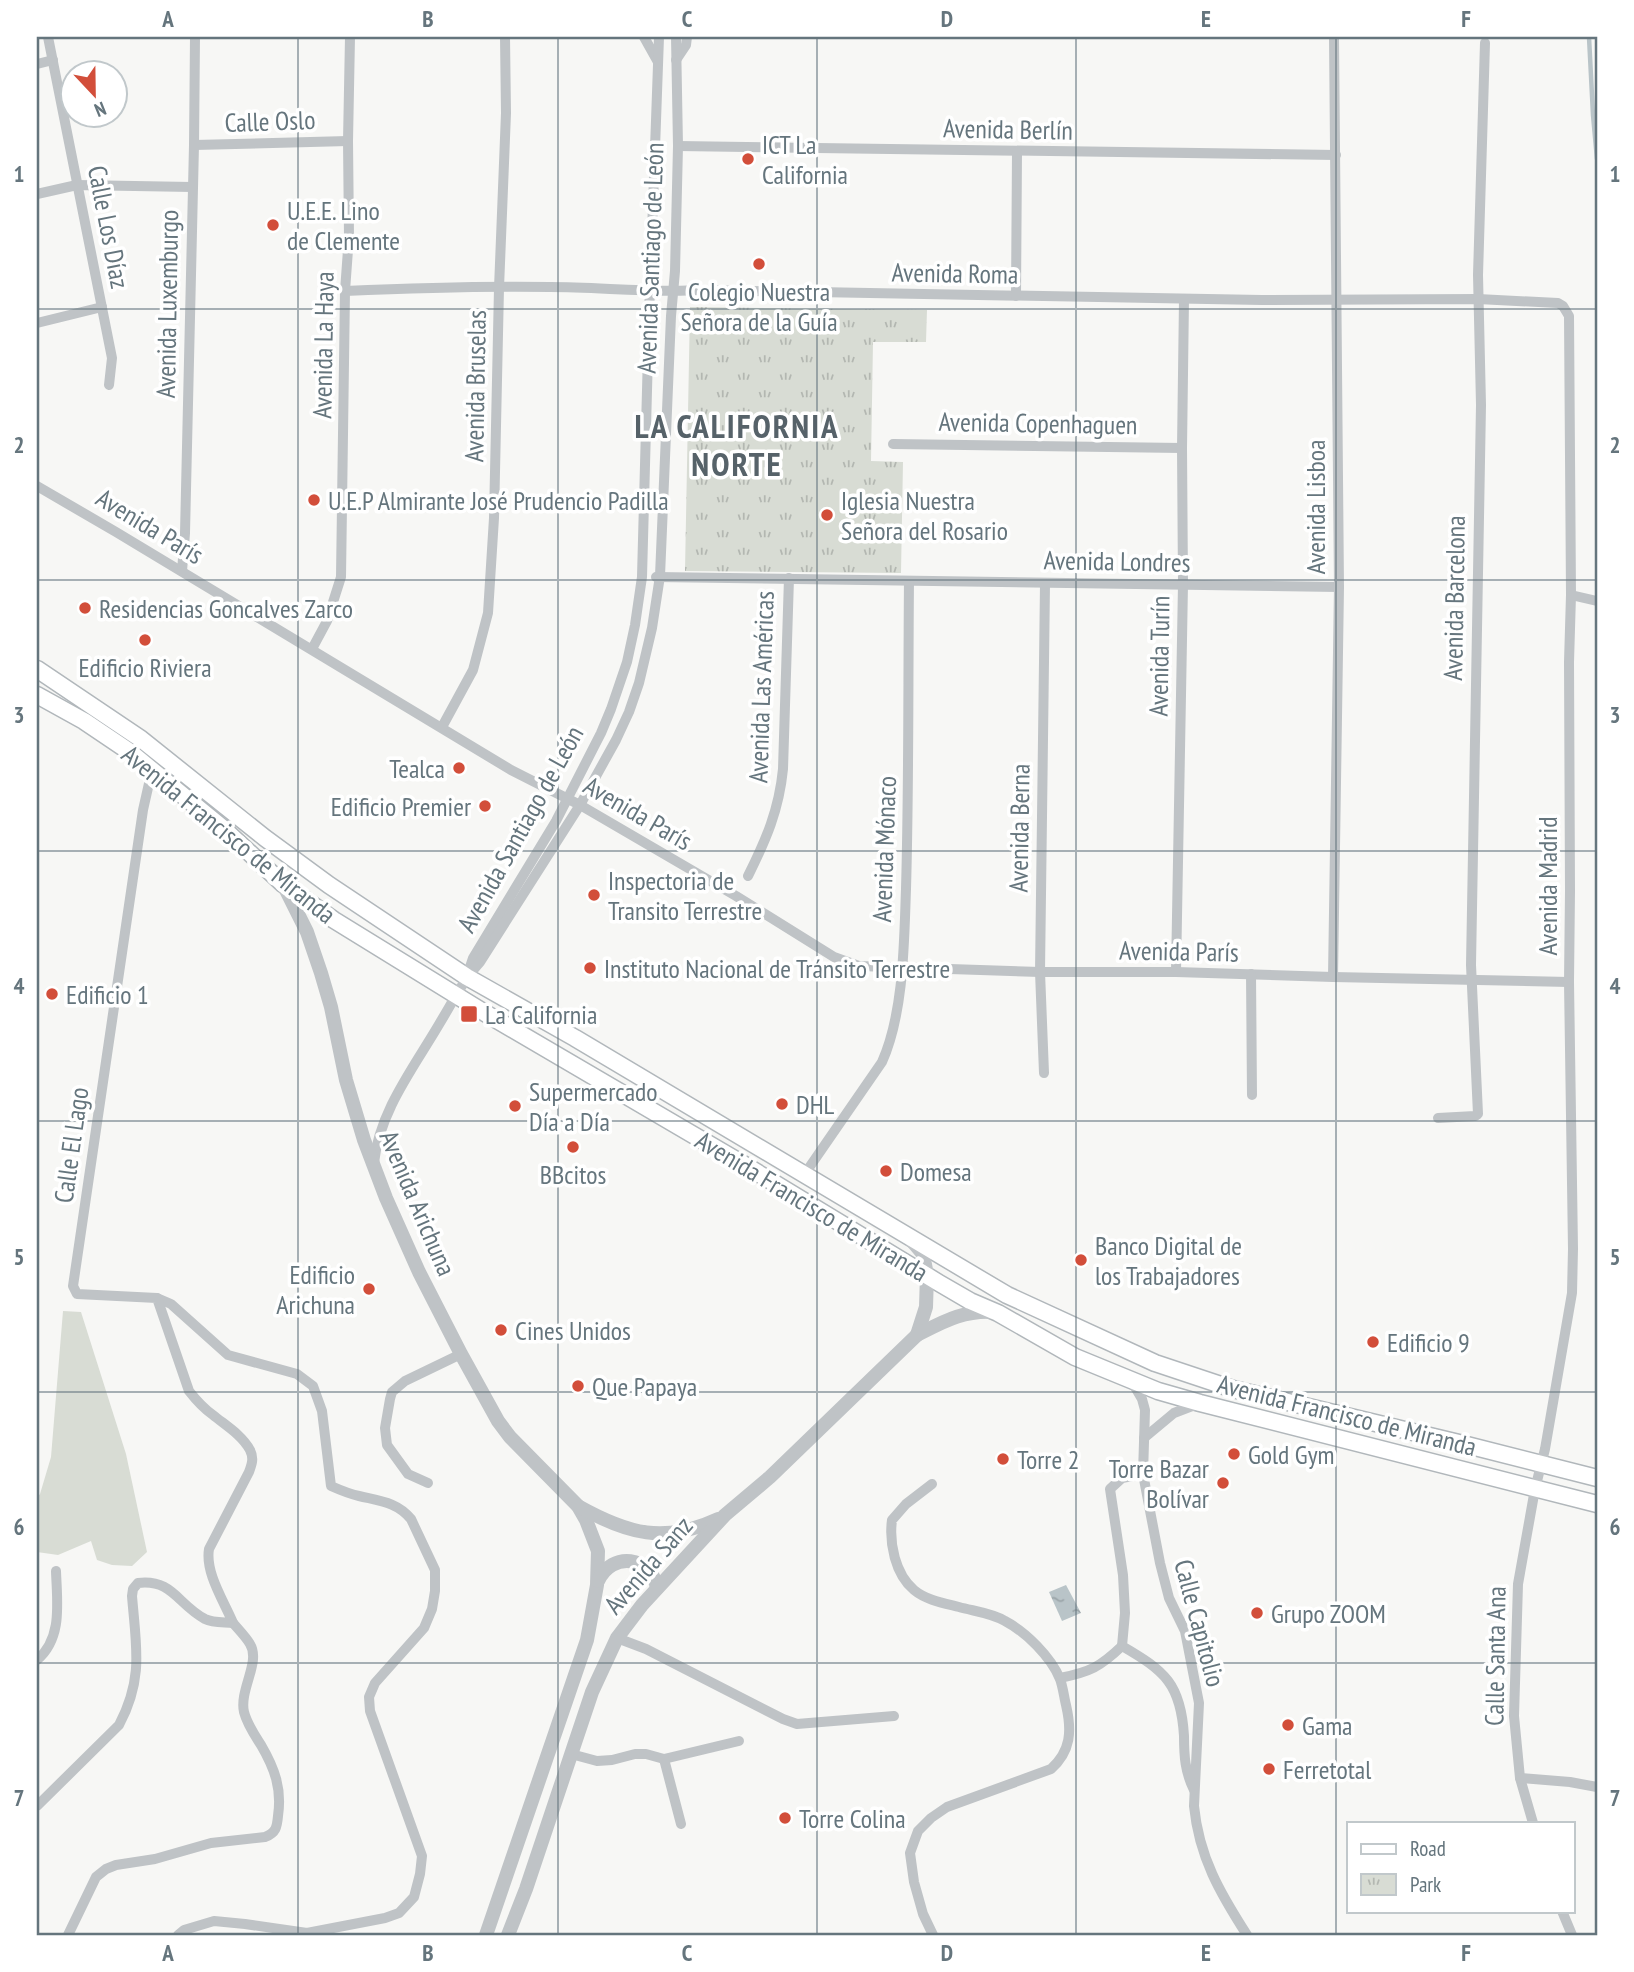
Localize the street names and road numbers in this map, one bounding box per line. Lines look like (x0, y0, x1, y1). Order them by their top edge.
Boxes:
street label: Calle Oslo (224, 103, 316, 139)
street label: Avenida Berlín (943, 111, 1073, 147)
street label: Avenida Santiago de León (629, 142, 671, 374)
street label: Calle Los Díaz (81, 163, 137, 291)
street label: Avenida Luxemburgo (149, 210, 185, 398)
street label: Avenida Roma (891, 255, 1019, 291)
street label: Avenida La Haya (305, 271, 341, 419)
street label: Avenida Bruselas (457, 310, 493, 462)
street label: Avenida Copenhaguen (938, 405, 1138, 441)
street label: Avenida Lisboa (1299, 440, 1332, 574)
street label: Avenida París (90, 481, 210, 571)
street label: Avenida Barcelona (1436, 515, 1472, 681)
street label: Avenida Londres (1043, 543, 1191, 579)
street label: Avenida Las Américas (741, 590, 781, 784)
street label: Avenida Turín (1141, 595, 1177, 717)
street label: Avenida Santiago de León (450, 720, 590, 938)
street label: Avenida Francisco de Miranda (115, 738, 343, 930)
street label: Avenida Berna (1001, 763, 1037, 893)
street label: Avenida París (578, 769, 698, 857)
street label: Avenida Mónaco (865, 775, 903, 923)
street label: Avenida Madrid (1531, 817, 1564, 955)
street label: Avenida París (1119, 933, 1239, 969)
street label: Calle El Lago (47, 1085, 95, 1205)
street label: Avenida Francisco de Miranda (690, 1123, 934, 1289)
street label: Avenida Arichuna (373, 1125, 463, 1281)
street label: Avenida Francisco de Miranda (1214, 1367, 1480, 1463)
street label: Avenida Sanz (597, 1509, 699, 1621)
street label: Calle Capitolio (1167, 1556, 1233, 1690)
street label: Calle Santa Ana (1477, 1586, 1513, 1726)

